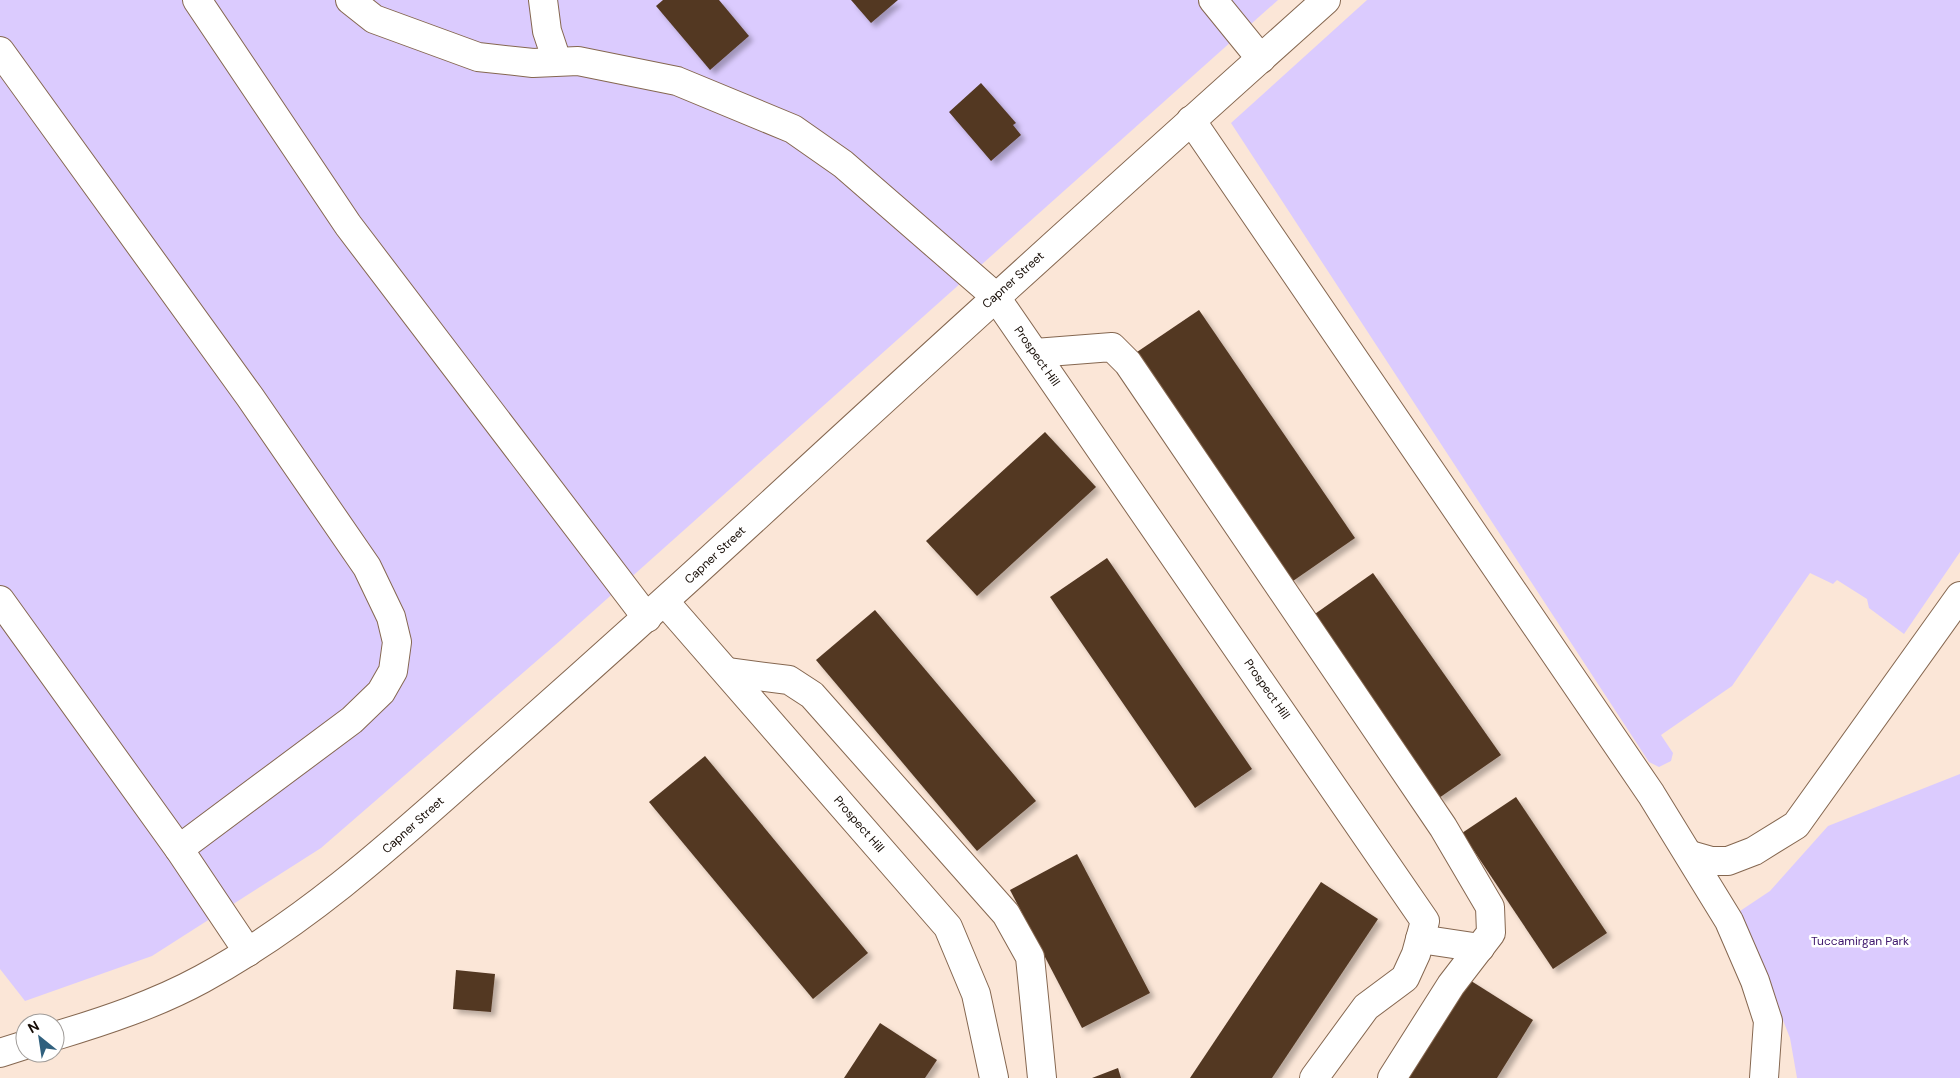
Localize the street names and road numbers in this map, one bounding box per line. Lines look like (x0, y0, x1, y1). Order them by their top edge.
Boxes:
street label: Capner Street (979, 248, 1048, 312)
street label: Prospect Hill (1010, 323, 1064, 389)
street label: Capner Street (681, 522, 749, 587)
street label: Prospect Hill (1240, 656, 1294, 722)
street label: Prospect Hill (830, 792, 888, 856)
street label: Capner Street (379, 793, 448, 857)

